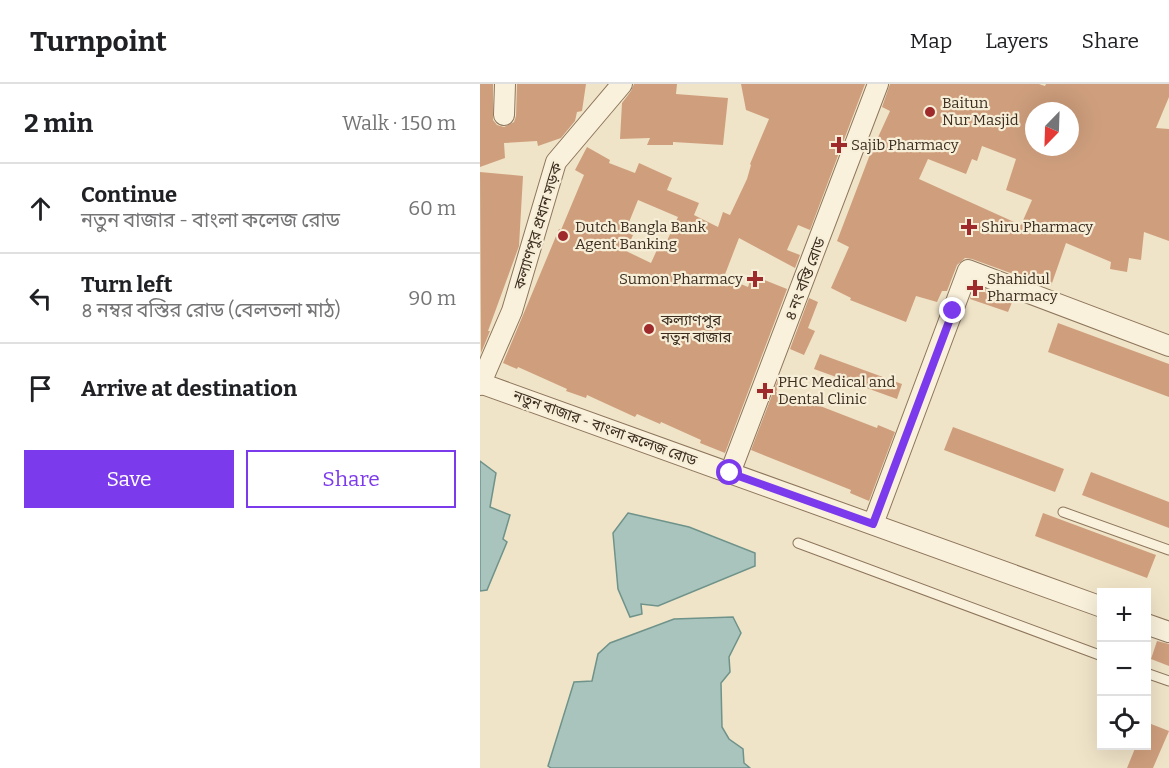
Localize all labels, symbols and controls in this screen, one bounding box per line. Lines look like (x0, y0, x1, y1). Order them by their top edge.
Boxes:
text: Turnpoint (30, 25, 167, 58)
text: Map (910, 28, 952, 54)
text: Layers (985, 28, 1049, 54)
text: Share (1082, 28, 1139, 54)
place label: Baitun Nur Masjid (942, 94, 1019, 129)
north arrow (1025, 102, 1079, 156)
marker: Baitun Nur Masjid (923, 105, 937, 119)
text: 2 min (24, 108, 93, 139)
text: Walk · 150 m (342, 111, 456, 135)
place label: Sajib Pharmacy (851, 136, 959, 154)
marker: Sajib Pharmacy (832, 138, 846, 152)
street label: কল্যাণপুর প্রধান সড়ক (510, 160, 566, 293)
text: Continue (81, 181, 177, 208)
icon: ahead (24, 192, 57, 225)
text: 60 m (408, 196, 456, 220)
text: নতুন বাজার - বাংলা কলেজ রোড (81, 208, 340, 232)
place label: Dutch Bangla Bank Agent Banking (575, 218, 706, 253)
place label: Shiru Pharmacy (981, 218, 1093, 236)
marker: Shiru Pharmacy (962, 220, 976, 234)
marker: Dutch Bangla Bank Agent Banking (556, 229, 570, 243)
street label: ৪ নং বস্তি রোড (781, 235, 829, 323)
place label: Sumon Pharmacy (619, 270, 743, 288)
place label: Shahidul Pharmacy (987, 270, 1058, 305)
text: Turn left (81, 271, 173, 298)
marker: Sumon Pharmacy (748, 272, 762, 286)
marker: Shahidul Pharmacy (968, 281, 982, 295)
icon: left (24, 282, 57, 315)
text: 90 m (408, 286, 456, 310)
route end (939, 297, 965, 323)
text: ৪ নম্বর বস্তির রোড (বেলতলা মাঠ) (81, 298, 341, 322)
place label: কল্যাণপুর নতুন বাজার (660, 311, 733, 346)
marker: কল্যাণপুর নতুন বাজার (642, 322, 656, 336)
icon: arrive (24, 372, 57, 405)
place label: PHC Medical and Dental Clinic (778, 373, 896, 408)
text: Arrive at destination (81, 375, 297, 402)
marker: PHC Medical and Dental Clinic (756, 382, 774, 400)
street label: নতুন বাজার - বাংলা কলেজ রোড (510, 386, 700, 470)
button: Save (24, 450, 234, 508)
button: Share (246, 450, 456, 508)
route start (716, 459, 742, 485)
map controls (1097, 588, 1151, 750)
button: + (1097, 588, 1151, 642)
button: − (1097, 642, 1151, 696)
button: locate (1097, 696, 1151, 750)

